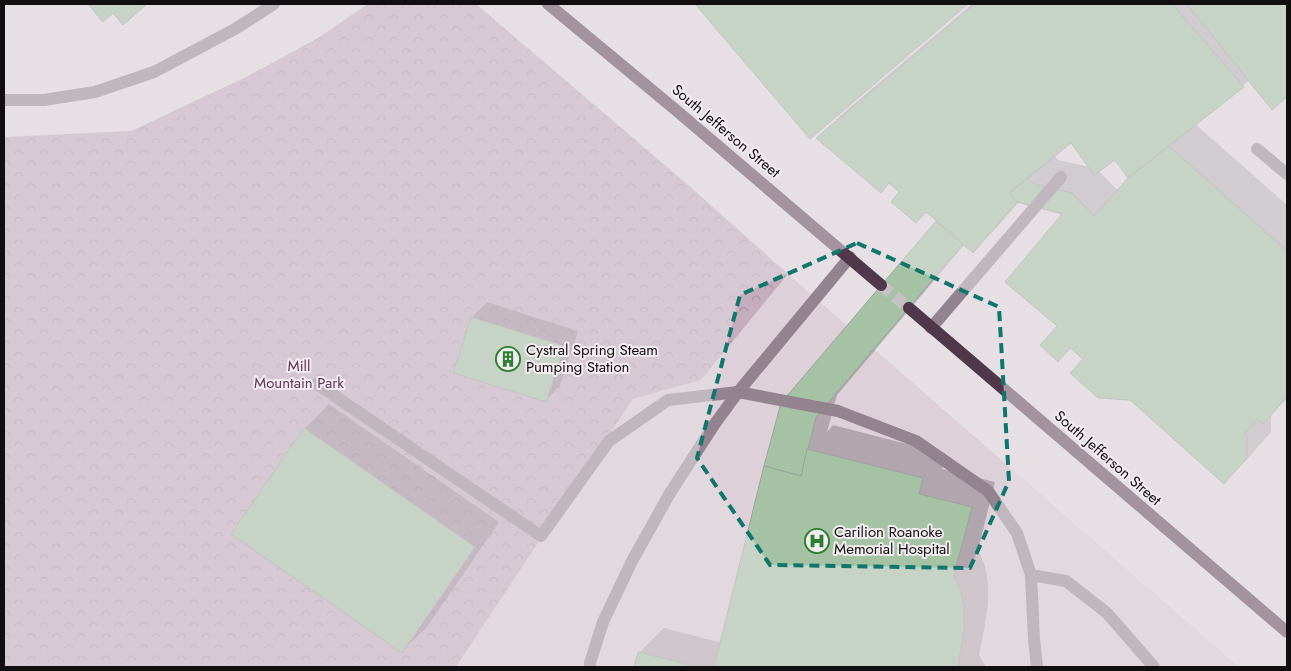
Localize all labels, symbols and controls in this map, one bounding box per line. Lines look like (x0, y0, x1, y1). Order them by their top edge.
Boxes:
street label: South Jefferson Street (667, 79, 785, 183)
place label: Cystral Spring Steam Pumping Station (526, 339, 658, 378)
building icon: Cystral Spring Steam Pumping Station (495, 346, 521, 372)
park label: Mill Mountain Park (254, 355, 344, 394)
street label: South Jefferson Street (1050, 405, 1167, 511)
place label: Carilion Roanoke Memorial Hospital (834, 521, 950, 560)
hospital icon: Carilion Roanoke Memorial Hospital (804, 528, 830, 554)

